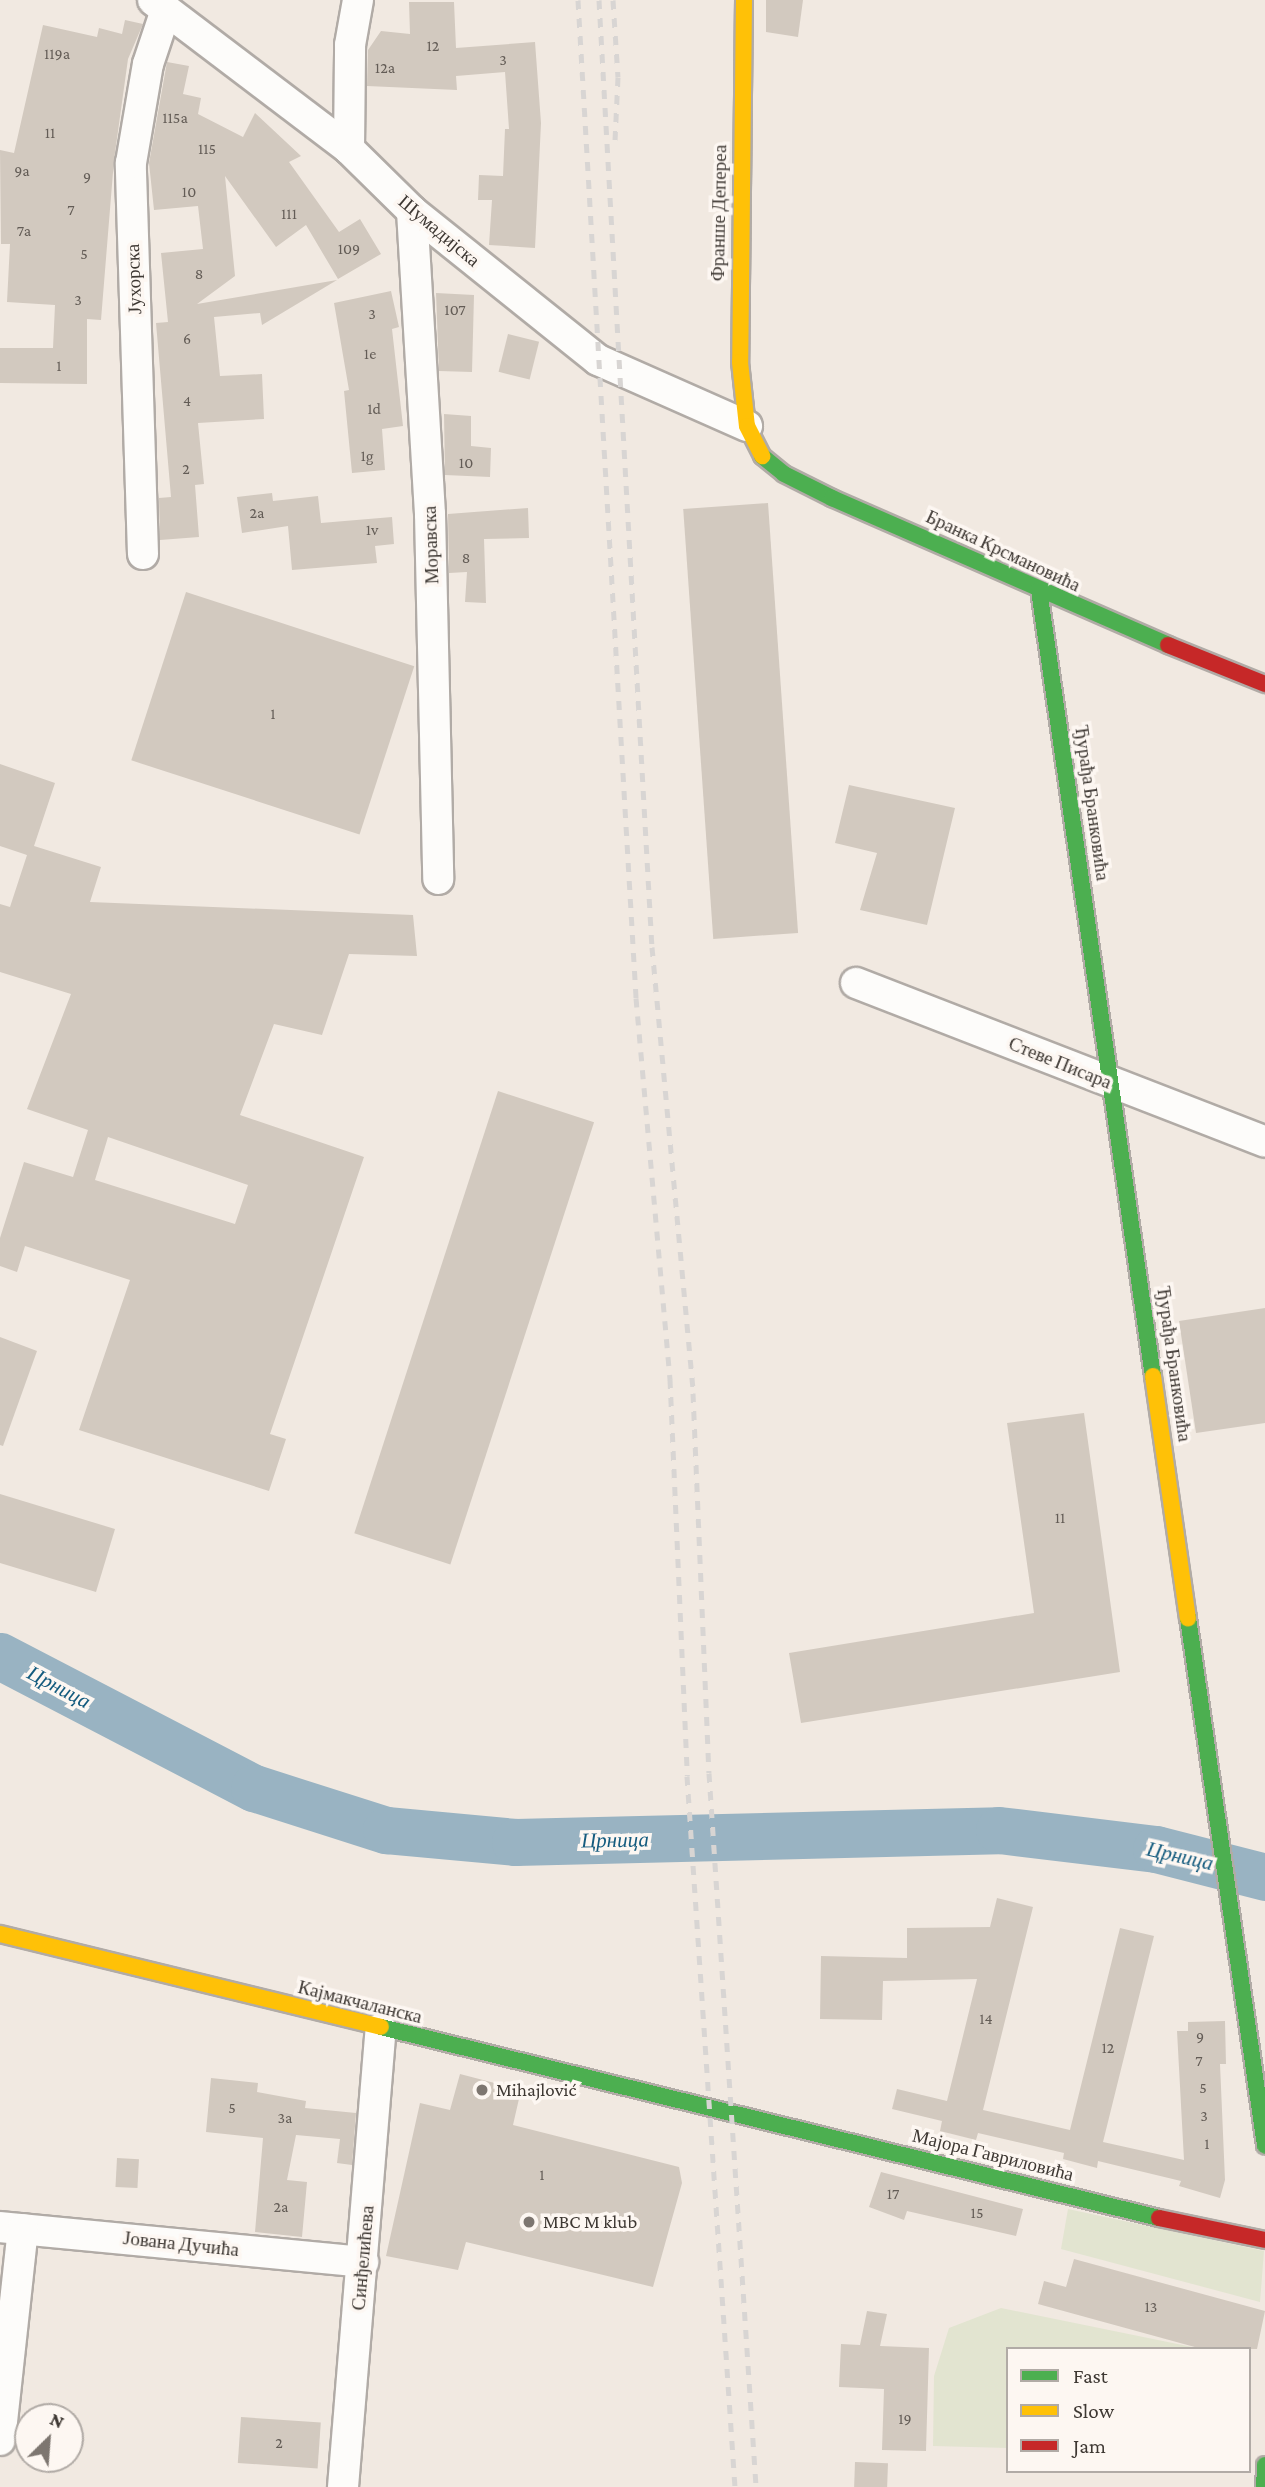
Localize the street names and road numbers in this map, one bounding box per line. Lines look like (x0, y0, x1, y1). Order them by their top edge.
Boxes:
street label: Франше Депереа (706, 145, 732, 281)
street label: Шумадијска (393, 190, 485, 272)
street label: Јухорска (121, 243, 147, 315)
street label: Моравска (418, 505, 444, 585)
street label: Бранка Крсмановића (922, 505, 1084, 597)
street label: Ђурађа Бранковића (1070, 724, 1114, 882)
street label: Стеве Писара (1005, 1032, 1115, 1094)
street label: Ђурађа Бранковића (1152, 1285, 1196, 1443)
street label: Кајмакчаланска (296, 1976, 424, 2028)
street label: Мајора Гавриловића (910, 2124, 1076, 2186)
street label: Синђелићева (347, 2205, 379, 2311)
street label: Јована Дучића (122, 2227, 240, 2261)

